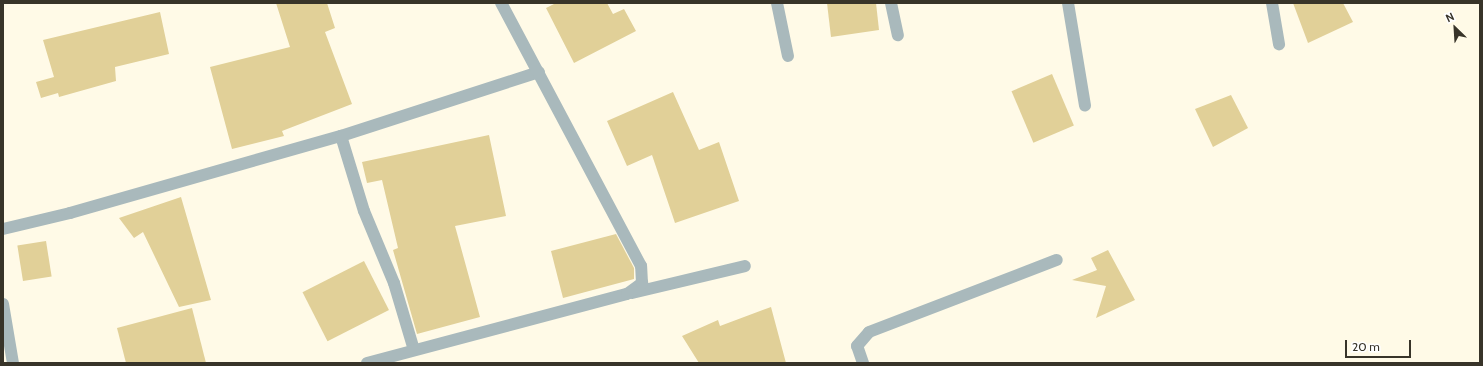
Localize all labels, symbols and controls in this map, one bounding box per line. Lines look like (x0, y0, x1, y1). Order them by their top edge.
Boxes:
north arrow (1435, 8, 1475, 48)
text: N (1443, 9, 1456, 25)
scale bar (1347, 332, 1413, 358)
text: 20 m (1352, 339, 1380, 354)

